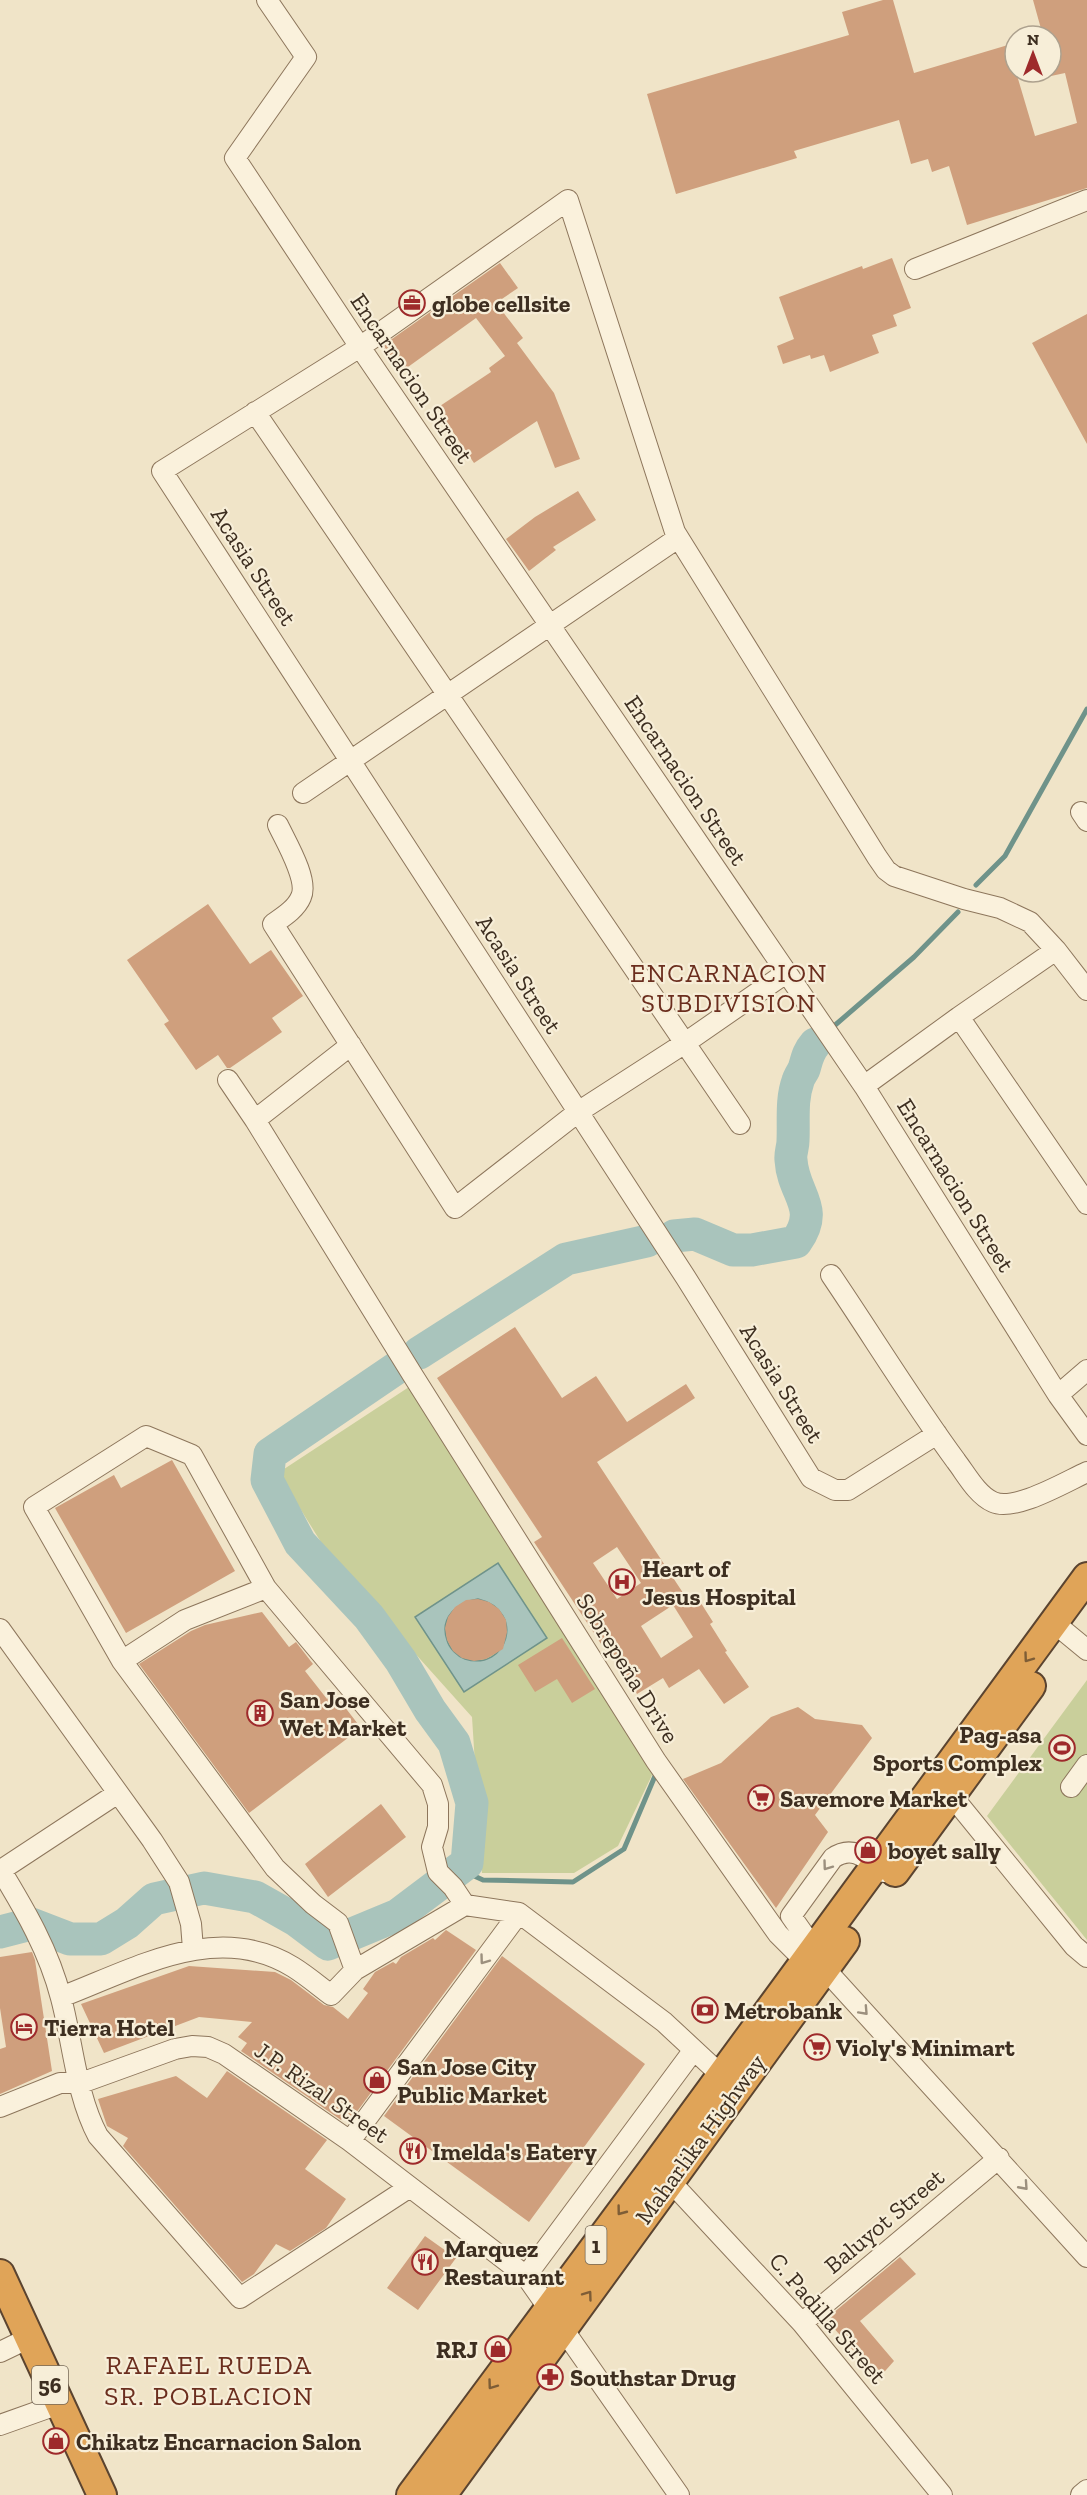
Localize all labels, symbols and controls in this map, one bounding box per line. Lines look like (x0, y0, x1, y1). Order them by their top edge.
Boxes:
north arrow (1003, 24, 1063, 84)
text: N (1027, 30, 1039, 49)
street label: Encarnacion Street (344, 288, 480, 468)
office icon: globe cellsite (397, 288, 427, 318)
place label: globe cellsite (432, 289, 571, 318)
street label: Acasia Street (205, 501, 303, 631)
street label: Encarnacion Street (618, 690, 754, 870)
street label: Acasia Street (470, 909, 568, 1039)
district label: ENCARNACION SUBDIVISION (630, 957, 828, 1019)
street label: Encarnacion Street (891, 1093, 1021, 1277)
street label: Acasia Street (734, 1318, 830, 1448)
place label: Heart of Jesus Hospital (642, 1554, 796, 1611)
hospital icon: Heart of Jesus Hospital (607, 1567, 637, 1597)
street label: Sobrepeña Drive (570, 1588, 686, 1748)
one-way arrow (1024, 1651, 1035, 1662)
place label: San Jose Wet Market (280, 1685, 407, 1742)
building icon: San Jose Wet Market (245, 1698, 275, 1728)
place label: Pag-asa Sports Complex (873, 1720, 1042, 1777)
sports icon: Pag-asa Sports Complex (1047, 1733, 1077, 1763)
supermarket icon: Savemore Market (746, 1783, 776, 1813)
place label: Savemore Market (780, 1784, 968, 1813)
shop icon: boyet sally (853, 1835, 883, 1865)
place label: boyet sally (887, 1836, 1001, 1865)
one-way arrow (824, 1860, 835, 1871)
one-way arrow (480, 1953, 491, 1964)
bank icon: Metrobank (690, 1995, 720, 2025)
place label: Metrobank (724, 1996, 842, 2025)
one-way arrow (857, 2004, 868, 2015)
hotel icon: Tierra Hotel (9, 2012, 39, 2042)
place label: Tierra Hotel (44, 2013, 175, 2042)
supermarket icon: Violy's Minimart (802, 2032, 832, 2062)
place label: Violy's Minimart (836, 2033, 1015, 2062)
street label: J.P. Rizal Street (249, 2035, 395, 2149)
street label: Maharlika Highway (629, 2048, 772, 2230)
place label: San Jose City Public Market (397, 2052, 547, 2109)
shop icon: San Jose City Public Market (362, 2065, 392, 2095)
restaurant icon: Imelda's Eatery (398, 2136, 428, 2166)
place label: Imelda's Eatery (432, 2137, 597, 2166)
street label: Baluyot Street (818, 2162, 950, 2280)
one-way arrow (1017, 2179, 1028, 2190)
one-way arrow (617, 2205, 628, 2216)
road number: 1 (586, 2226, 606, 2264)
place label: Marquez Restaurant (444, 2234, 564, 2291)
restaurant icon: Marquez Restaurant (410, 2247, 440, 2277)
street label: C. Padilla Street (763, 2247, 893, 2390)
one-way arrow (581, 2291, 592, 2302)
shop icon: RRJ (483, 2334, 513, 2364)
place label: RRJ (436, 2335, 478, 2364)
district label: RAFAEL RUEDA SR. POBLACION (104, 2349, 314, 2412)
pharmacy icon: Southstar Drug (535, 2362, 565, 2392)
place label: Southstar Drug (570, 2363, 736, 2392)
road number: 56 (32, 2366, 68, 2404)
one-way arrow (488, 2378, 499, 2389)
shop icon: Chikatz Encarnacion Salon (41, 2426, 71, 2456)
place label: Chikatz Encarnacion Salon (76, 2427, 361, 2456)

